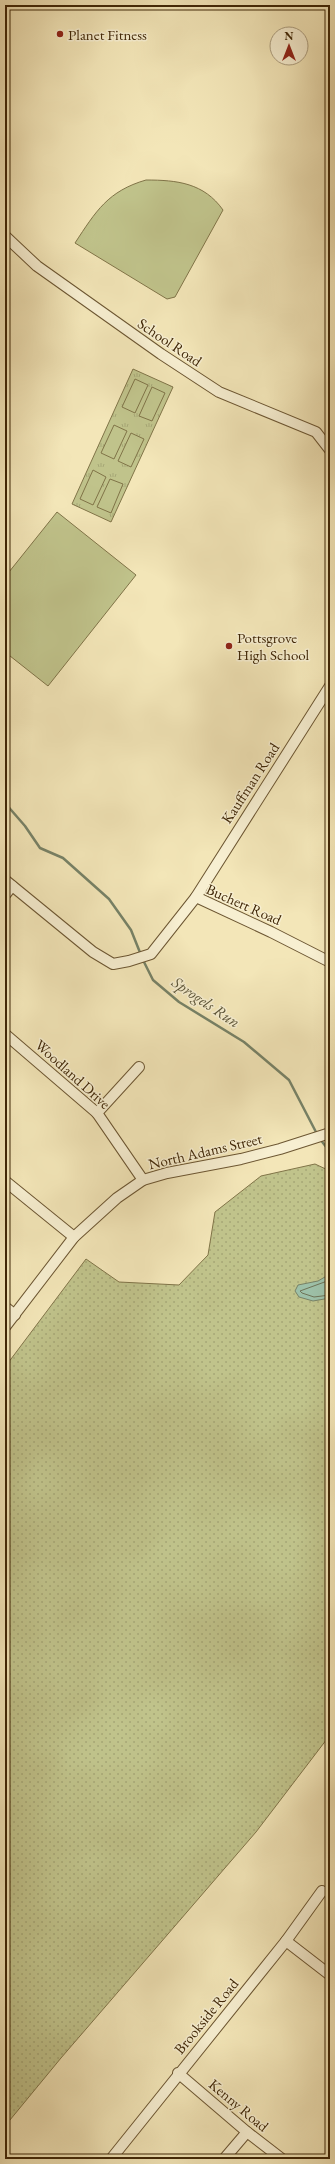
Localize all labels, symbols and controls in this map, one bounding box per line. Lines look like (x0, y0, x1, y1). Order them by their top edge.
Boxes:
place label: Planet Fitness (68, 25, 147, 44)
north arrow (269, 26, 309, 66)
marker: Planet Fitness (55, 29, 65, 39)
text: N (285, 29, 294, 43)
street label: School Road (134, 314, 206, 371)
place label: Pottsgrove High School (237, 628, 310, 664)
marker: Pottsgrove High School (224, 641, 234, 651)
street label: Kauffman Road (217, 739, 283, 827)
street label: Buchert Road (203, 879, 285, 929)
water label: Sprogels Run (167, 971, 244, 1032)
street label: Woodland Drive (31, 1035, 115, 1113)
street label: North Adams Street (146, 1129, 264, 1173)
street label: Brookside Road (170, 1974, 243, 2058)
street label: Kenny Road (205, 2074, 273, 2136)

